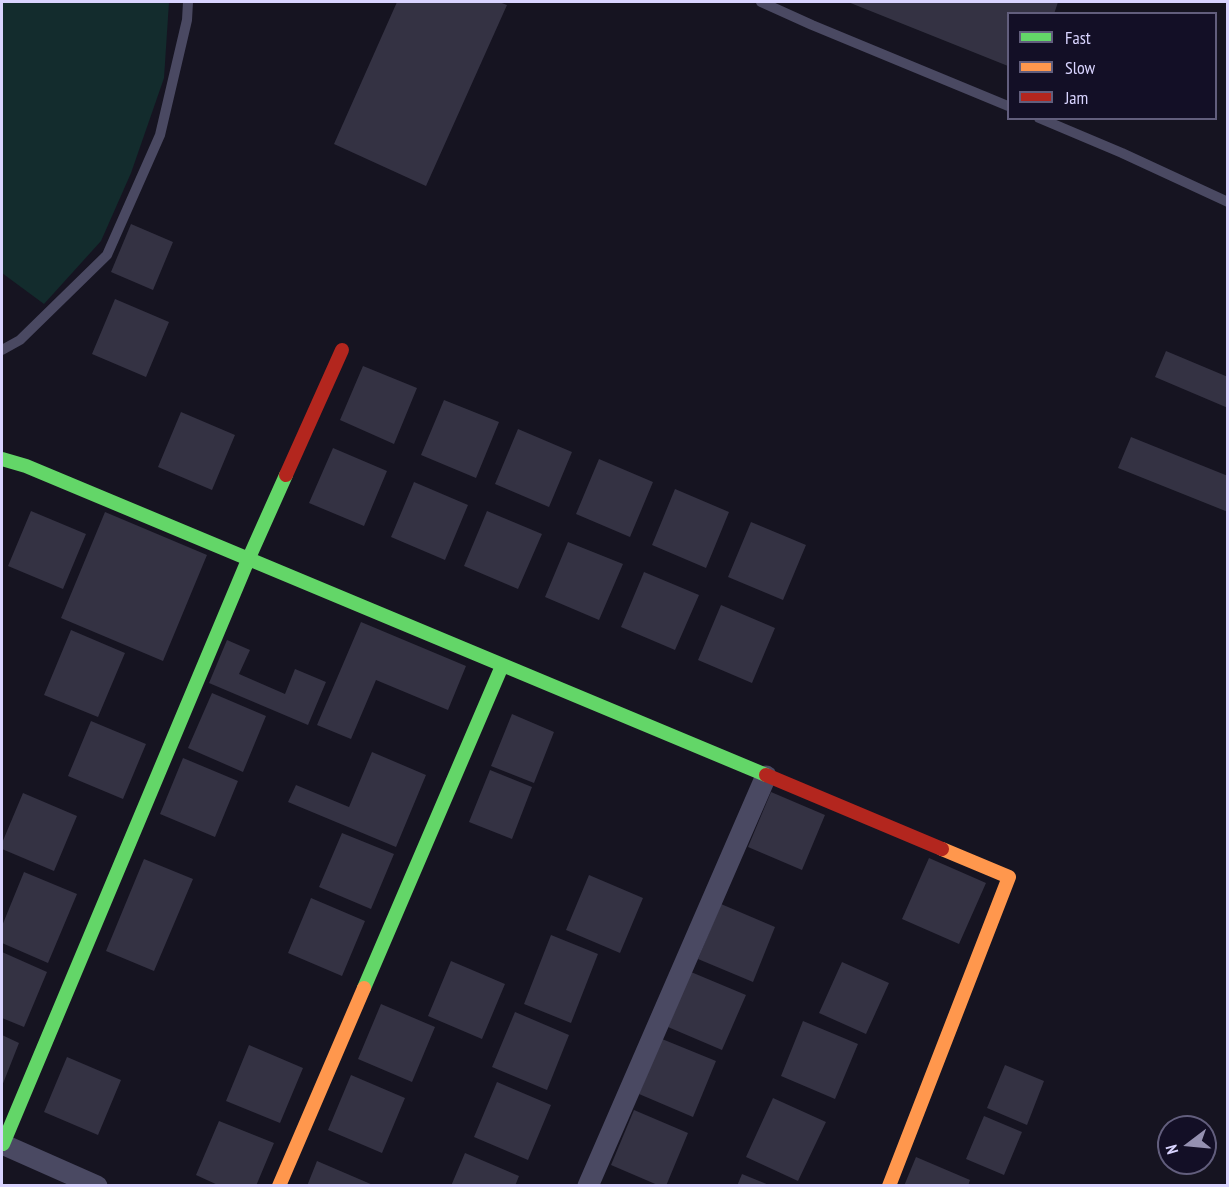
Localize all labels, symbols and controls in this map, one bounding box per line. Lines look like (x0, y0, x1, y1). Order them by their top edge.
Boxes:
legend (1007, 12, 1217, 120)
text: Fast (1065, 26, 1091, 49)
text: Slow (1065, 56, 1095, 79)
text: Jam (1065, 86, 1088, 109)
north arrow (1157, 1115, 1217, 1175)
text: N (1161, 1143, 1182, 1156)

